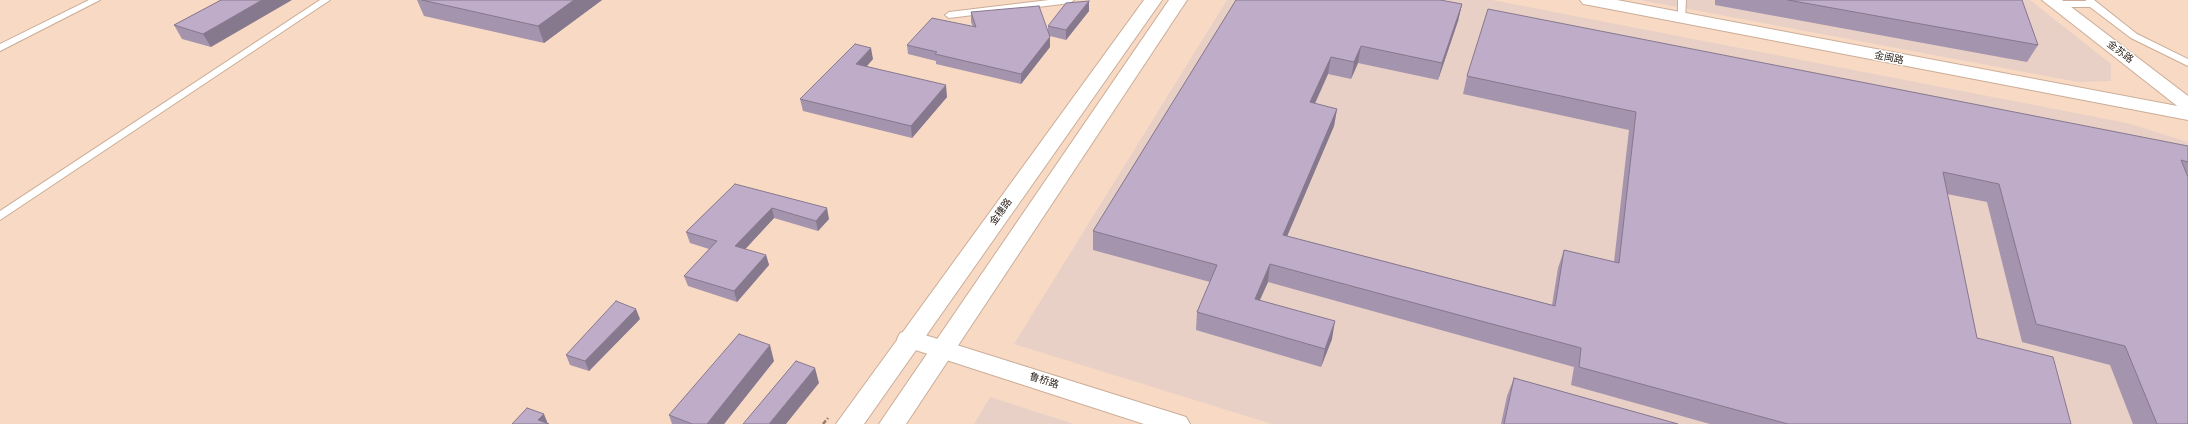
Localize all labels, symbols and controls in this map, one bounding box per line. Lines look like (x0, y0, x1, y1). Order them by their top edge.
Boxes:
street label: 金苏路 (2104, 38, 2136, 66)
street label: 金闽路 (1873, 49, 1905, 67)
street label: 金穗路 (987, 196, 1015, 228)
street label: 鲁桥路 (1028, 371, 1060, 391)

